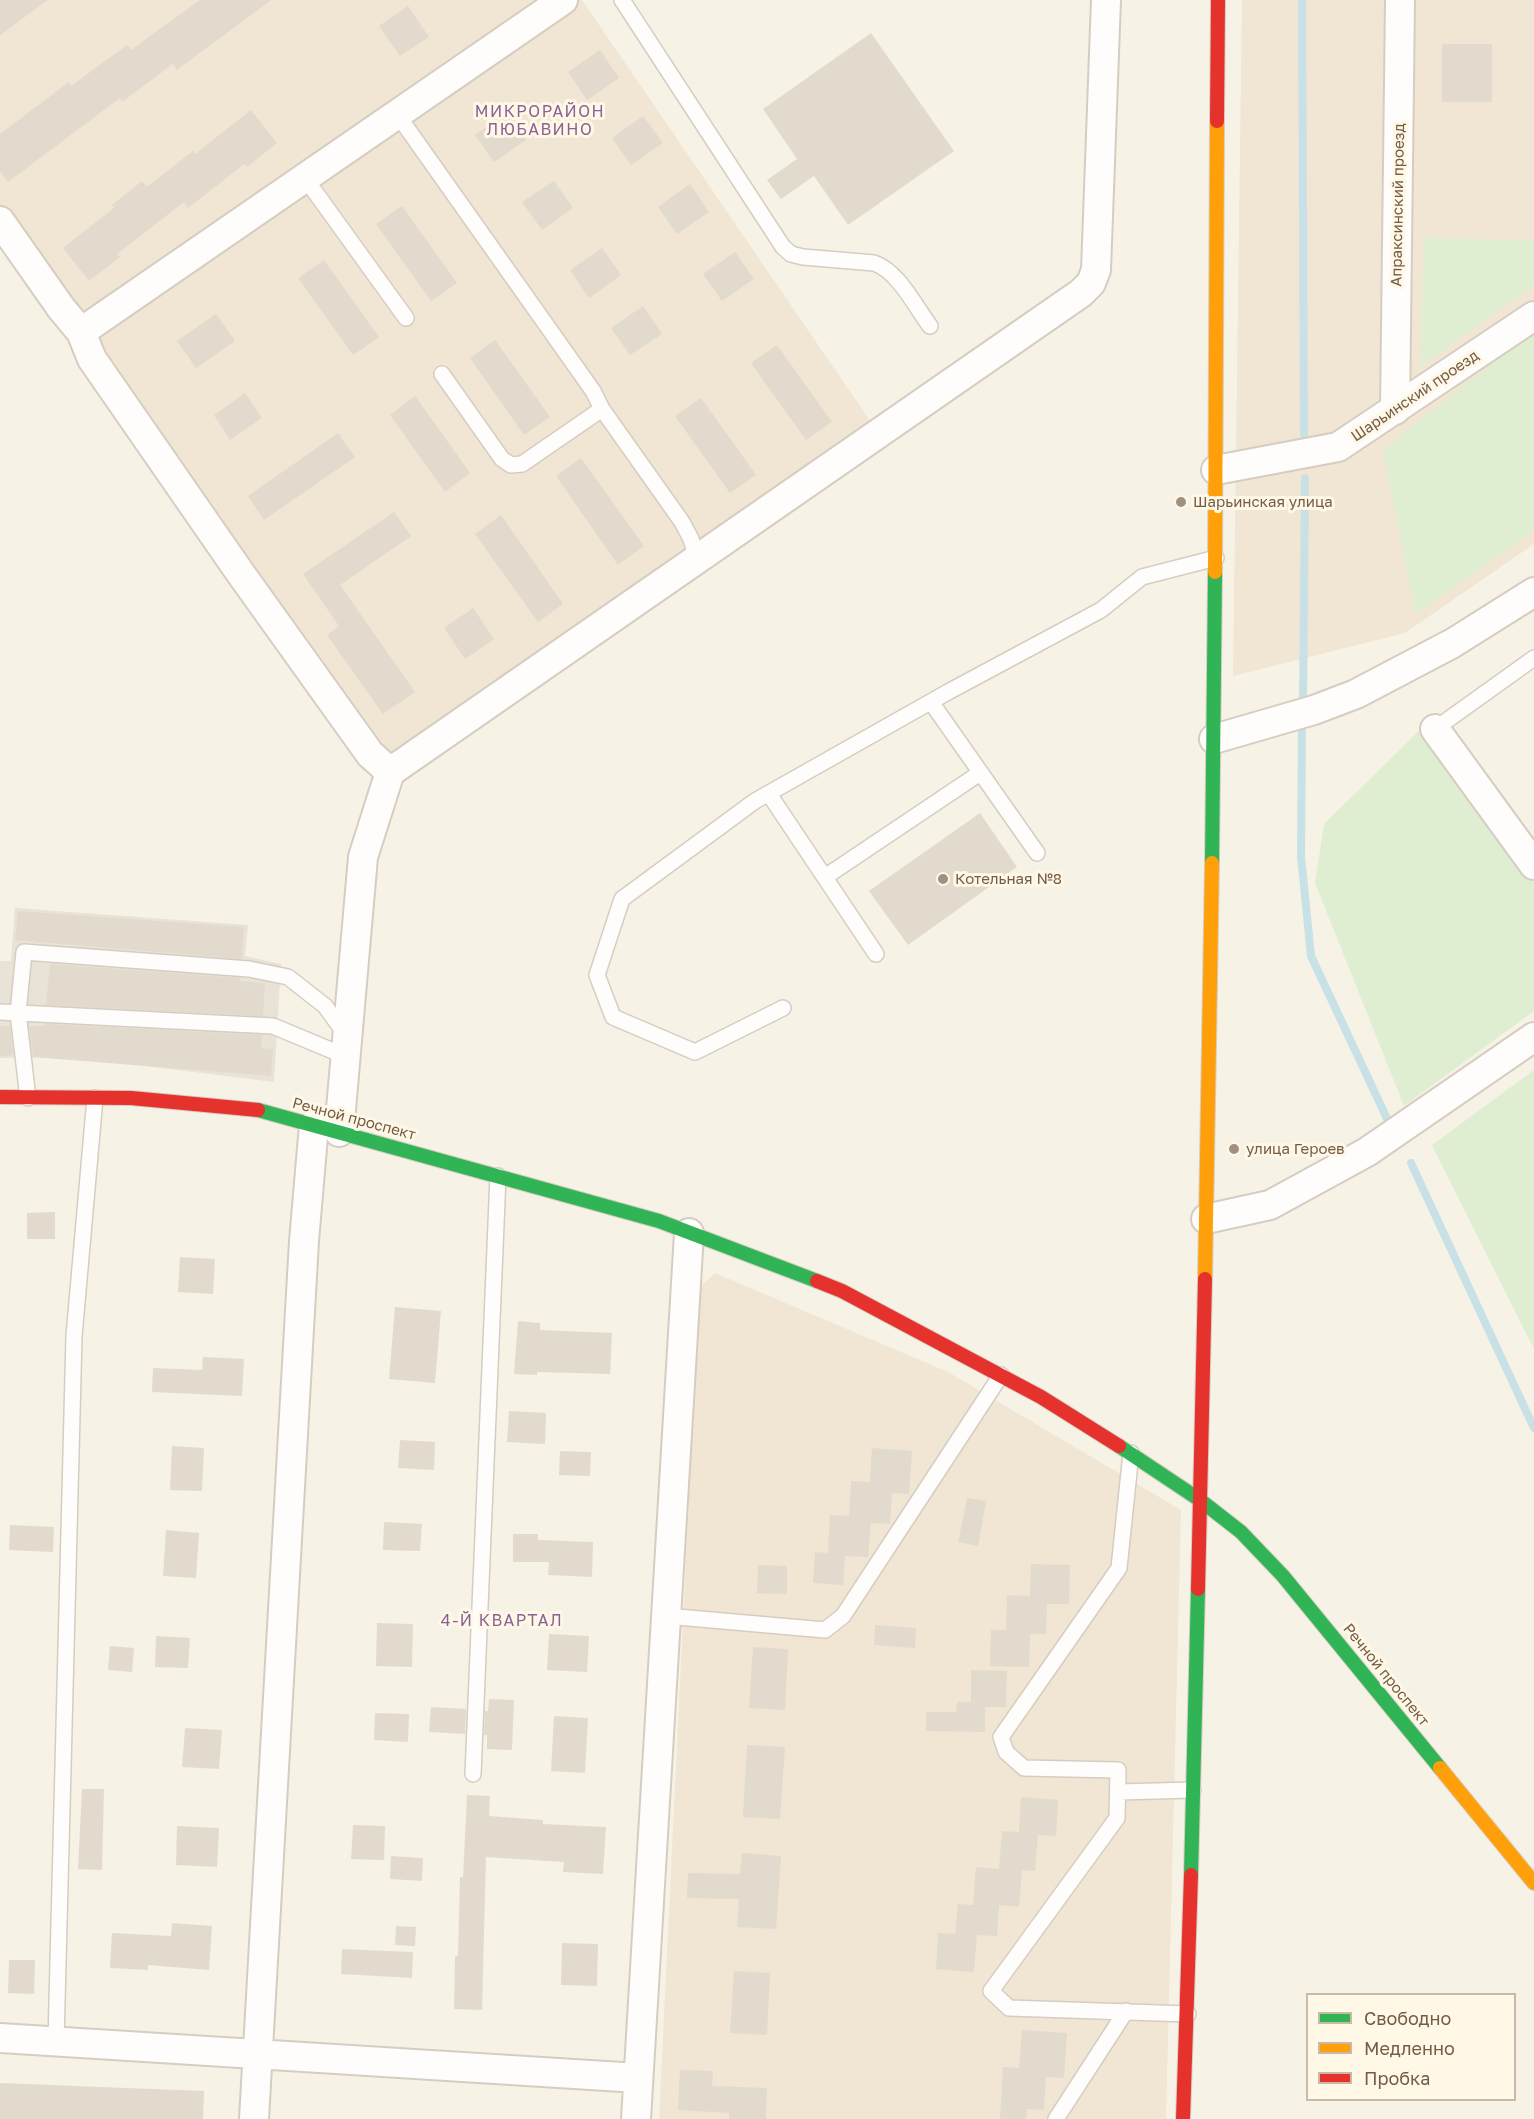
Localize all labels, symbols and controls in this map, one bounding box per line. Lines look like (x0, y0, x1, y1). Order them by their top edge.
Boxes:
district label: МИКРОРАЙОН ЛЮБАВИНО (475, 102, 605, 140)
street label: Апраксинский проезд (1388, 123, 1408, 287)
street label: Шарьинский проезд (1348, 347, 1482, 445)
place label: Шарьинская улица (1193, 493, 1333, 511)
marker: Шарьинская улица (1174, 495, 1188, 509)
place label: Котельная №8 (955, 870, 1062, 888)
marker: Котельная №8 (936, 872, 950, 886)
street label: Речной проспект (290, 1094, 418, 1144)
place label: улица Героев (1246, 1140, 1345, 1158)
marker: улица Героев (1227, 1142, 1241, 1156)
district label: 4-Й КВАРТАЛ (441, 1611, 563, 1631)
street label: Речной проспект (1339, 1620, 1433, 1730)
legend (1306, 1993, 1516, 2101)
text: Свободно (1364, 2007, 1451, 2029)
text: Медленно (1364, 2037, 1455, 2059)
text: Пробка (1364, 2067, 1430, 2089)

